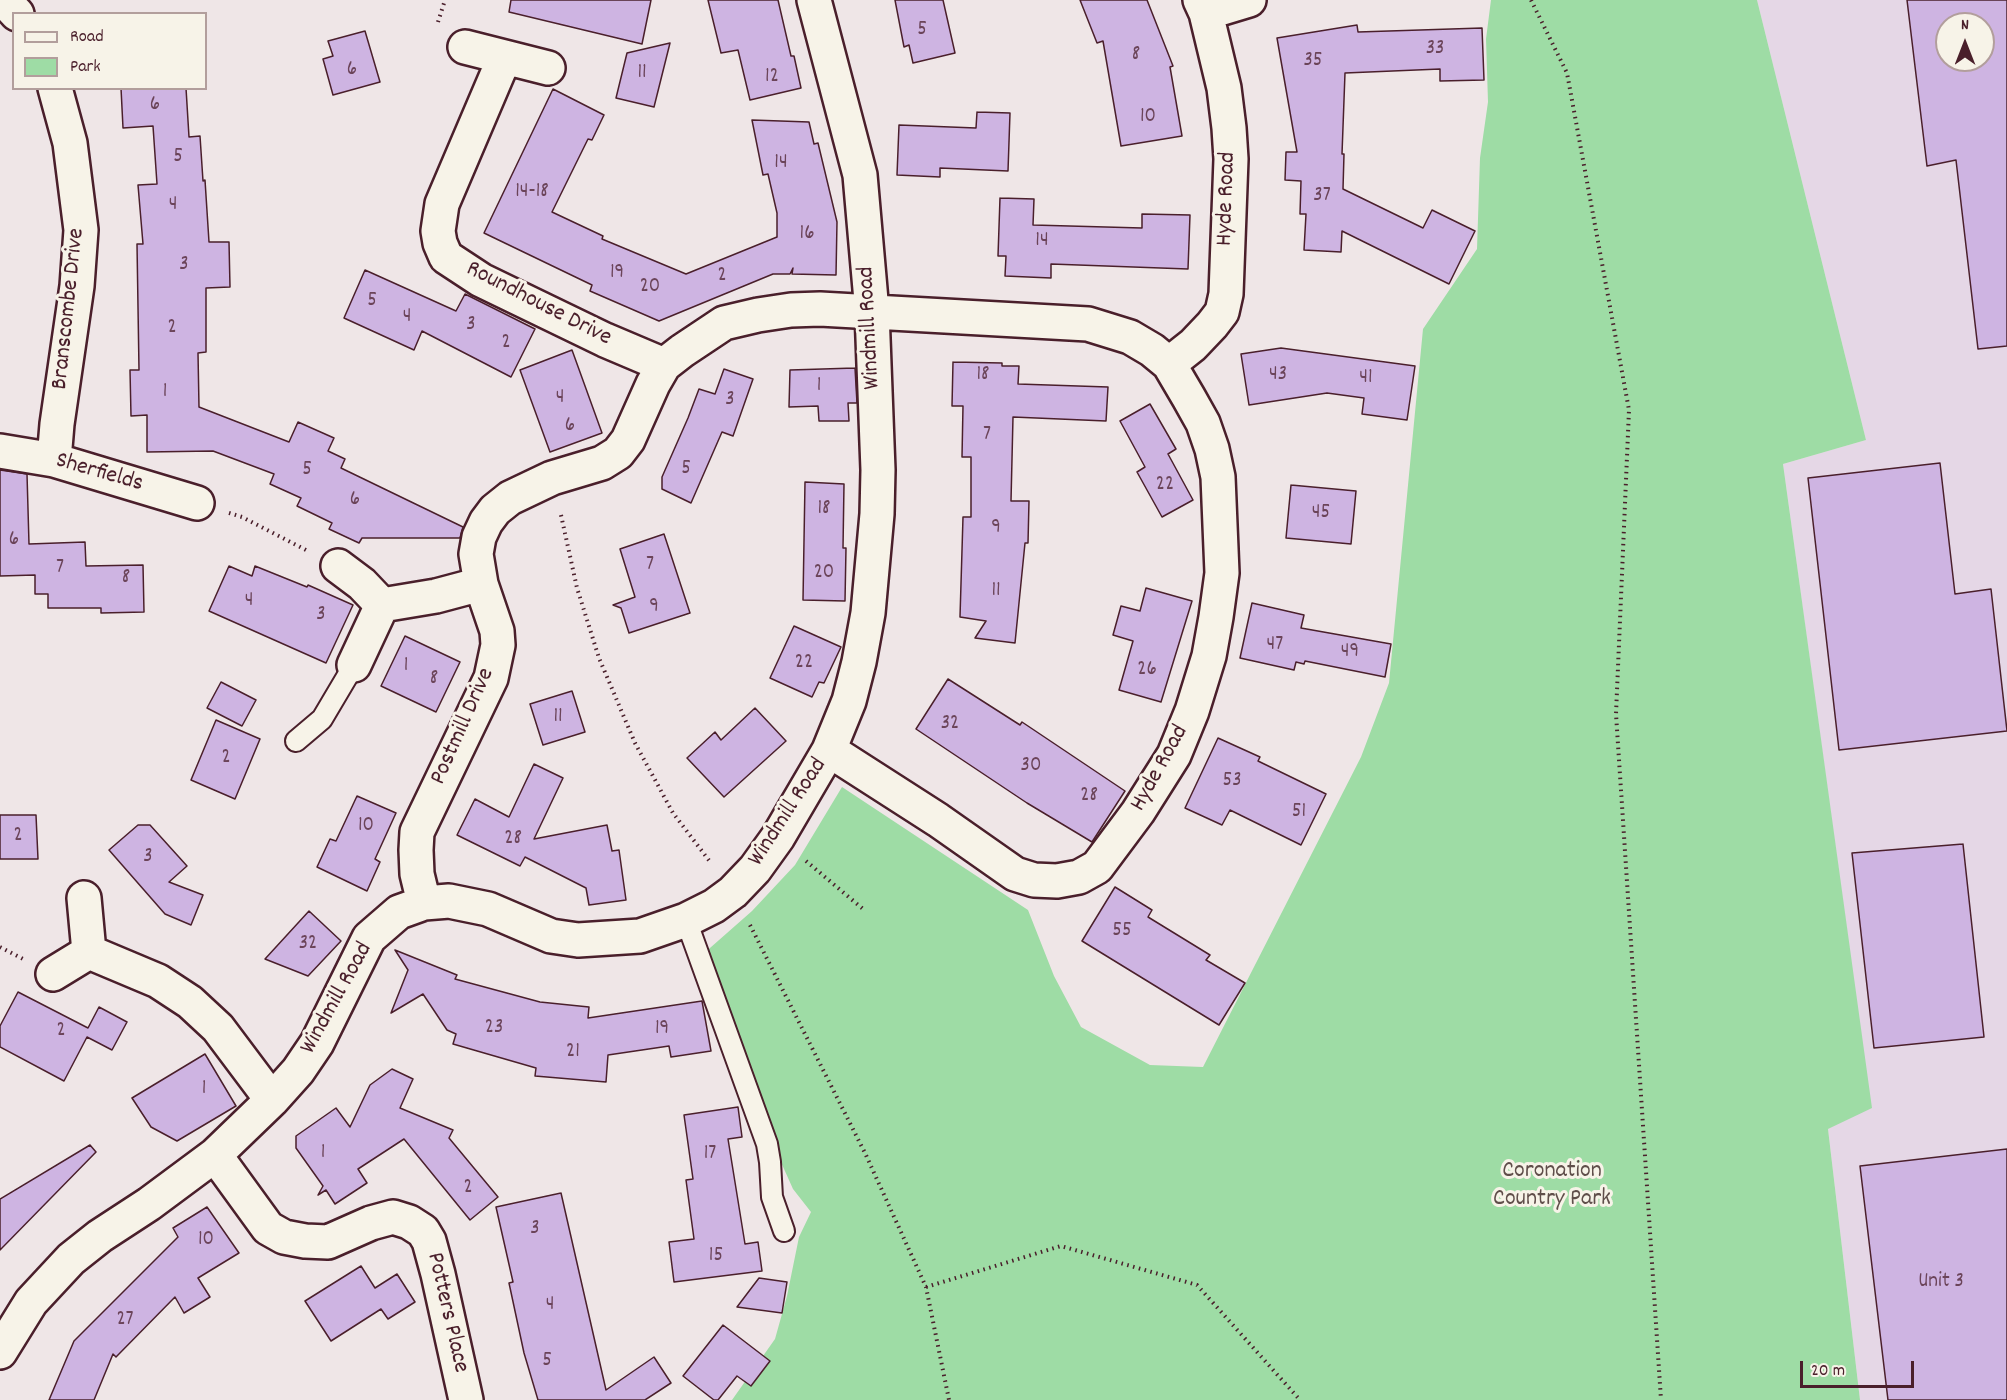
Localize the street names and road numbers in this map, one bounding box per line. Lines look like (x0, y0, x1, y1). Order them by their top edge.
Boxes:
street label: Hyde Road (1212, 151, 1244, 247)
street label: Branscombe Drive (47, 227, 93, 391)
street label: Roundhouse Drive (460, 256, 616, 354)
street label: Windmill Road (853, 266, 889, 390)
street label: Sherfields (52, 448, 146, 500)
street label: Postmill Drive (426, 664, 502, 790)
street label: Hyde Road (1126, 721, 1196, 817)
street label: Windmill Road (743, 753, 835, 873)
street label: Windmill Road (296, 938, 380, 1060)
street label: Potters Place (418, 1250, 474, 1376)

